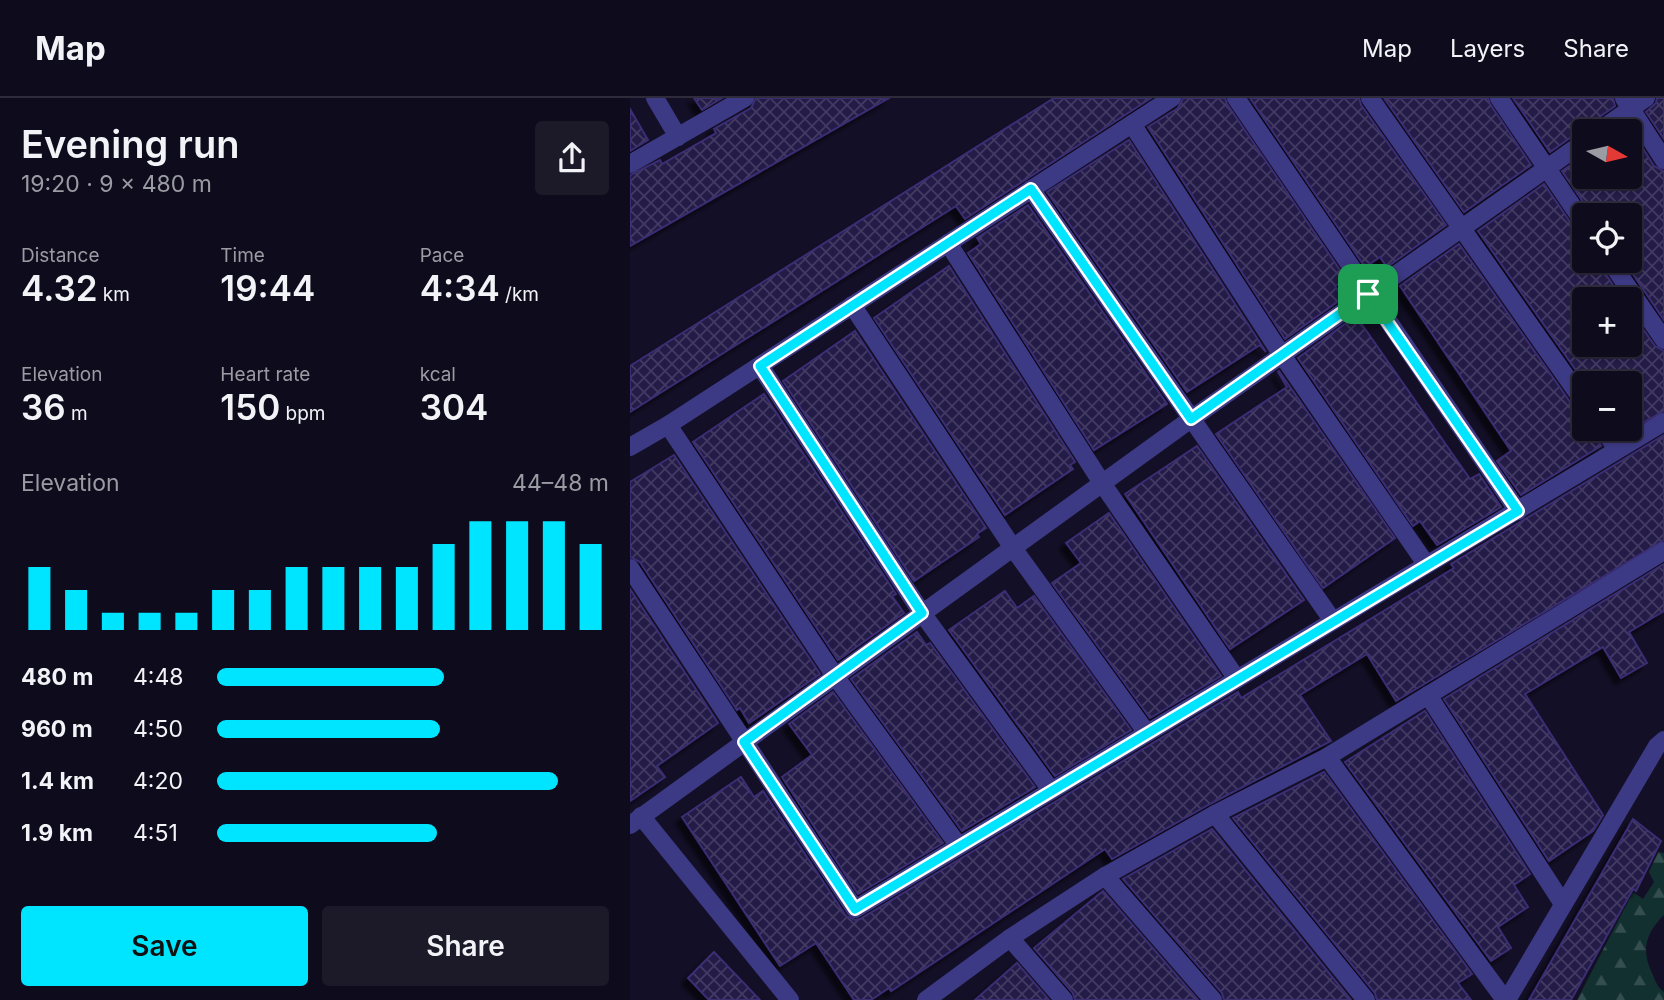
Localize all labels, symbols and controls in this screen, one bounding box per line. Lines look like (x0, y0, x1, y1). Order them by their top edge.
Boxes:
text: Map (35, 28, 106, 68)
text: Map (1362, 34, 1412, 63)
text: Layers (1450, 34, 1525, 63)
text: Share (1563, 34, 1629, 63)
north arrow (1572, 119, 1642, 189)
map controls (1572, 119, 1642, 441)
text: Evening run (21, 121, 239, 167)
button: share (535, 121, 609, 195)
text: 19:20 · 9 × 480 m (21, 170, 212, 198)
button: locate (1572, 203, 1642, 273)
text: Distance (21, 244, 99, 267)
text: Time (220, 244, 265, 267)
text: Pace (420, 244, 464, 267)
pin (1338, 264, 1398, 324)
text: 4.32 (21, 267, 98, 309)
text: 19:44 (220, 267, 315, 309)
text: 4:34 (420, 267, 500, 309)
icon: arrive (1349, 275, 1387, 313)
text: km (98, 283, 130, 306)
text: /km (500, 283, 539, 306)
button: + (1572, 287, 1642, 357)
text: Elevation (21, 363, 102, 386)
text: Heart rate (220, 363, 310, 386)
text: kcal (420, 363, 456, 386)
button: − (1572, 371, 1642, 441)
text: 36 (21, 386, 66, 428)
text: 150 (220, 386, 280, 428)
text: 304 (420, 386, 488, 428)
text: m (66, 402, 88, 425)
text: bpm (280, 402, 326, 425)
text: Elevation (21, 469, 120, 497)
text: 44–48 m (512, 469, 609, 497)
text: 480 m (21, 663, 93, 691)
text: 4:48 (133, 663, 184, 691)
text: 960 m (21, 715, 93, 743)
text: 4:50 (133, 715, 183, 743)
text: 1.4 km (21, 767, 94, 795)
text: 4:20 (133, 767, 183, 795)
text: 1.9 km (21, 819, 93, 847)
text: 4:51 (133, 819, 178, 847)
button: Save (21, 906, 308, 986)
button: Share (322, 906, 609, 986)

